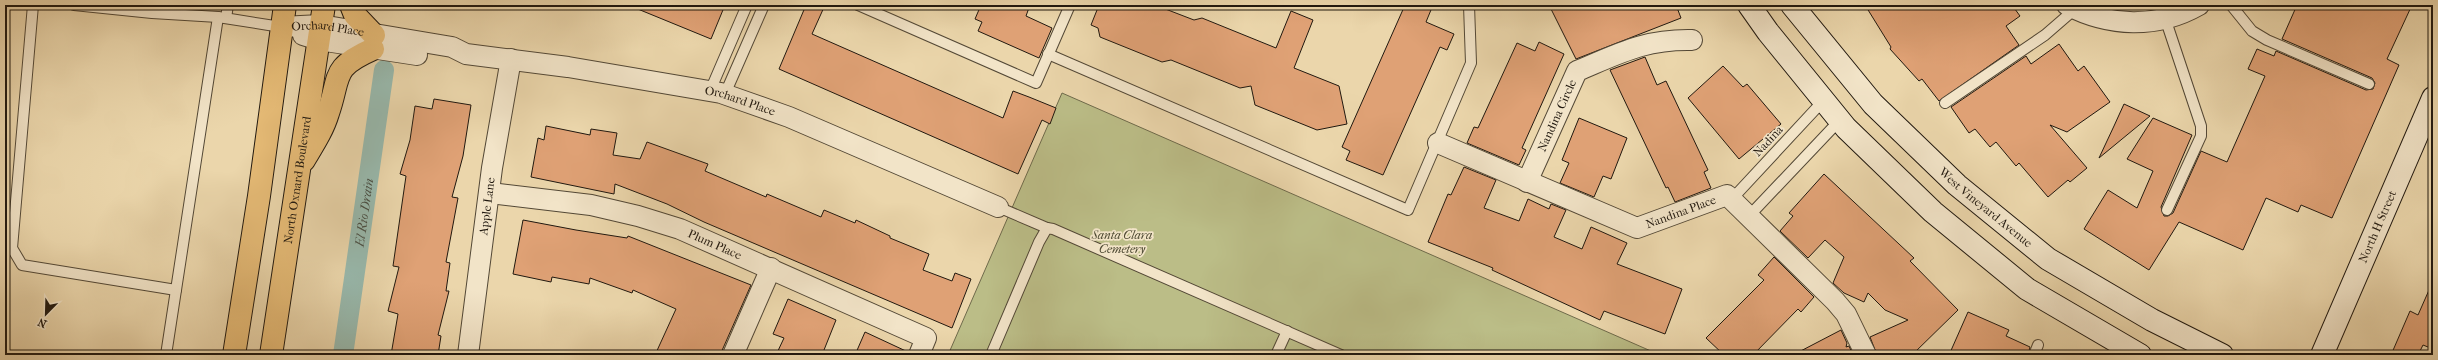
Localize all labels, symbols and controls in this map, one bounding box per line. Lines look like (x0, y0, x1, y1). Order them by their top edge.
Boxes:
street label: Orchard Place (291, 18, 365, 39)
street label: Nandina Circle (1535, 77, 1579, 154)
street label: Orchard Place (704, 83, 777, 119)
street label: North Oxnard Boulevard (281, 115, 314, 245)
street label: Nadina (1750, 122, 1786, 159)
street label: West Vineyard Avenue (1936, 164, 2035, 250)
street label: Apple Lane (476, 176, 498, 237)
water label: El Rio Drain (352, 177, 376, 249)
street label: North H Street (2356, 187, 2400, 265)
street label: Nandina Place (1644, 193, 1718, 231)
street label: Plum Place (686, 226, 744, 262)
park label: Santa Clara Cemetery (1091, 228, 1152, 256)
north arrow (26, 294, 66, 334)
text: N (35, 315, 49, 330)

